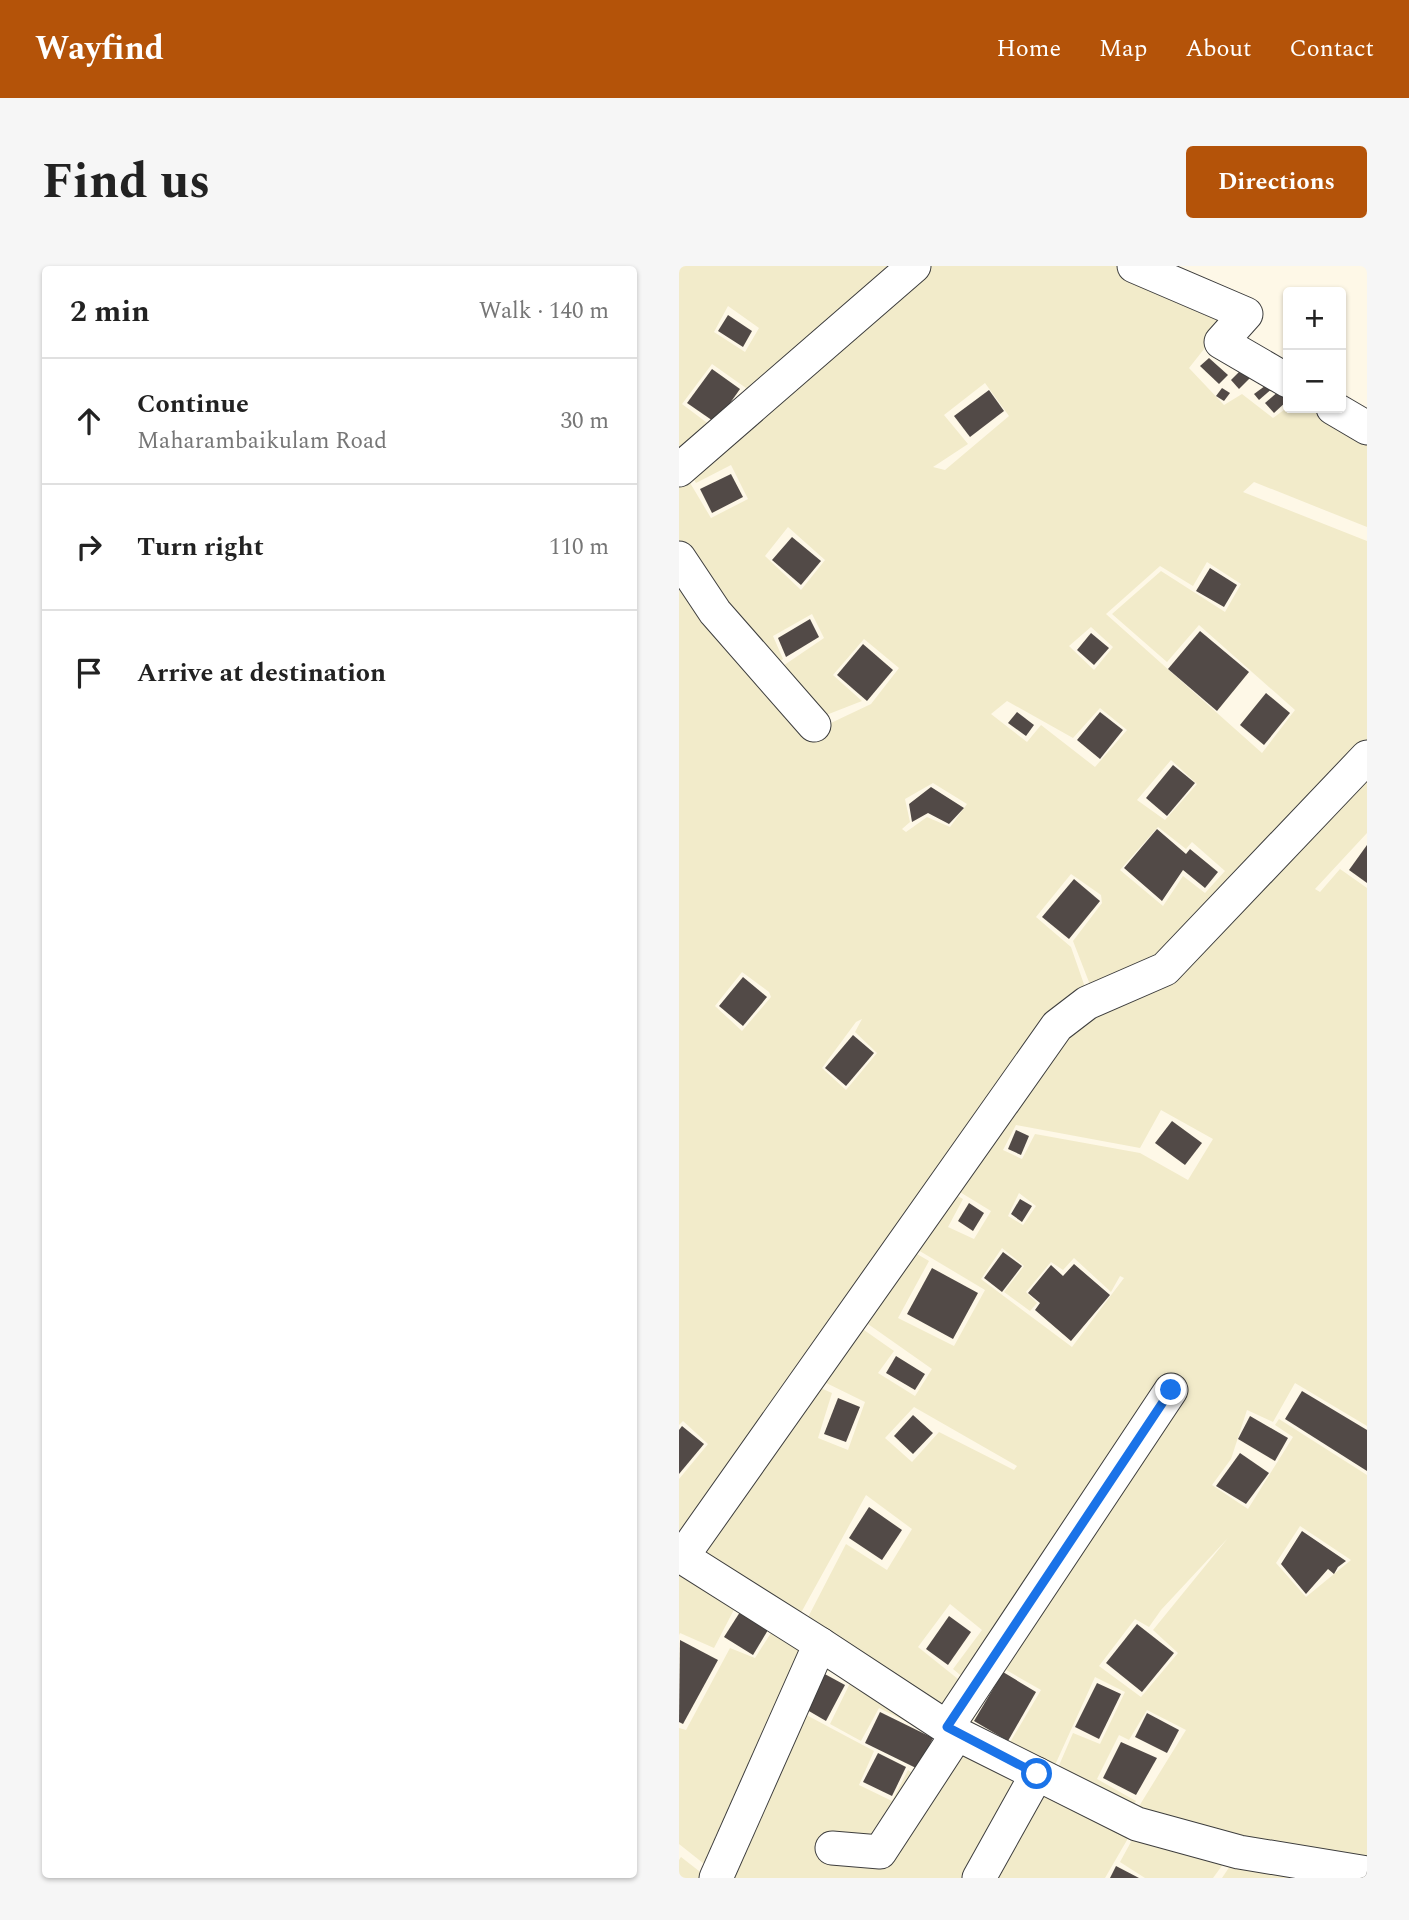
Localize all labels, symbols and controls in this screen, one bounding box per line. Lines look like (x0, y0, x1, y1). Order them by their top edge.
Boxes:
text: Wayfind (35, 24, 164, 74)
text: Home (996, 31, 1061, 67)
text: Map (1099, 31, 1147, 67)
text: About (1185, 31, 1251, 67)
text: Contact (1289, 31, 1374, 67)
text: Find us (42, 145, 210, 220)
button: Directions (1186, 146, 1367, 218)
map controls (1283, 287, 1346, 413)
button: + (1283, 287, 1346, 350)
text: 2 min (70, 289, 150, 335)
text: Walk · 140 m (479, 294, 609, 329)
button: − (1283, 350, 1346, 413)
text: Continue (137, 384, 249, 424)
icon: ahead (70, 402, 108, 440)
text: 30 m (560, 404, 609, 439)
text: Maharambaikulam Road (137, 424, 387, 459)
text: Turn right (137, 527, 264, 567)
icon: right (70, 528, 108, 566)
text: 110 m (549, 530, 609, 565)
text: Arrive at destination (137, 653, 386, 693)
icon: arrive (70, 654, 108, 692)
route end (1155, 1374, 1186, 1405)
route start (1021, 1758, 1052, 1789)

